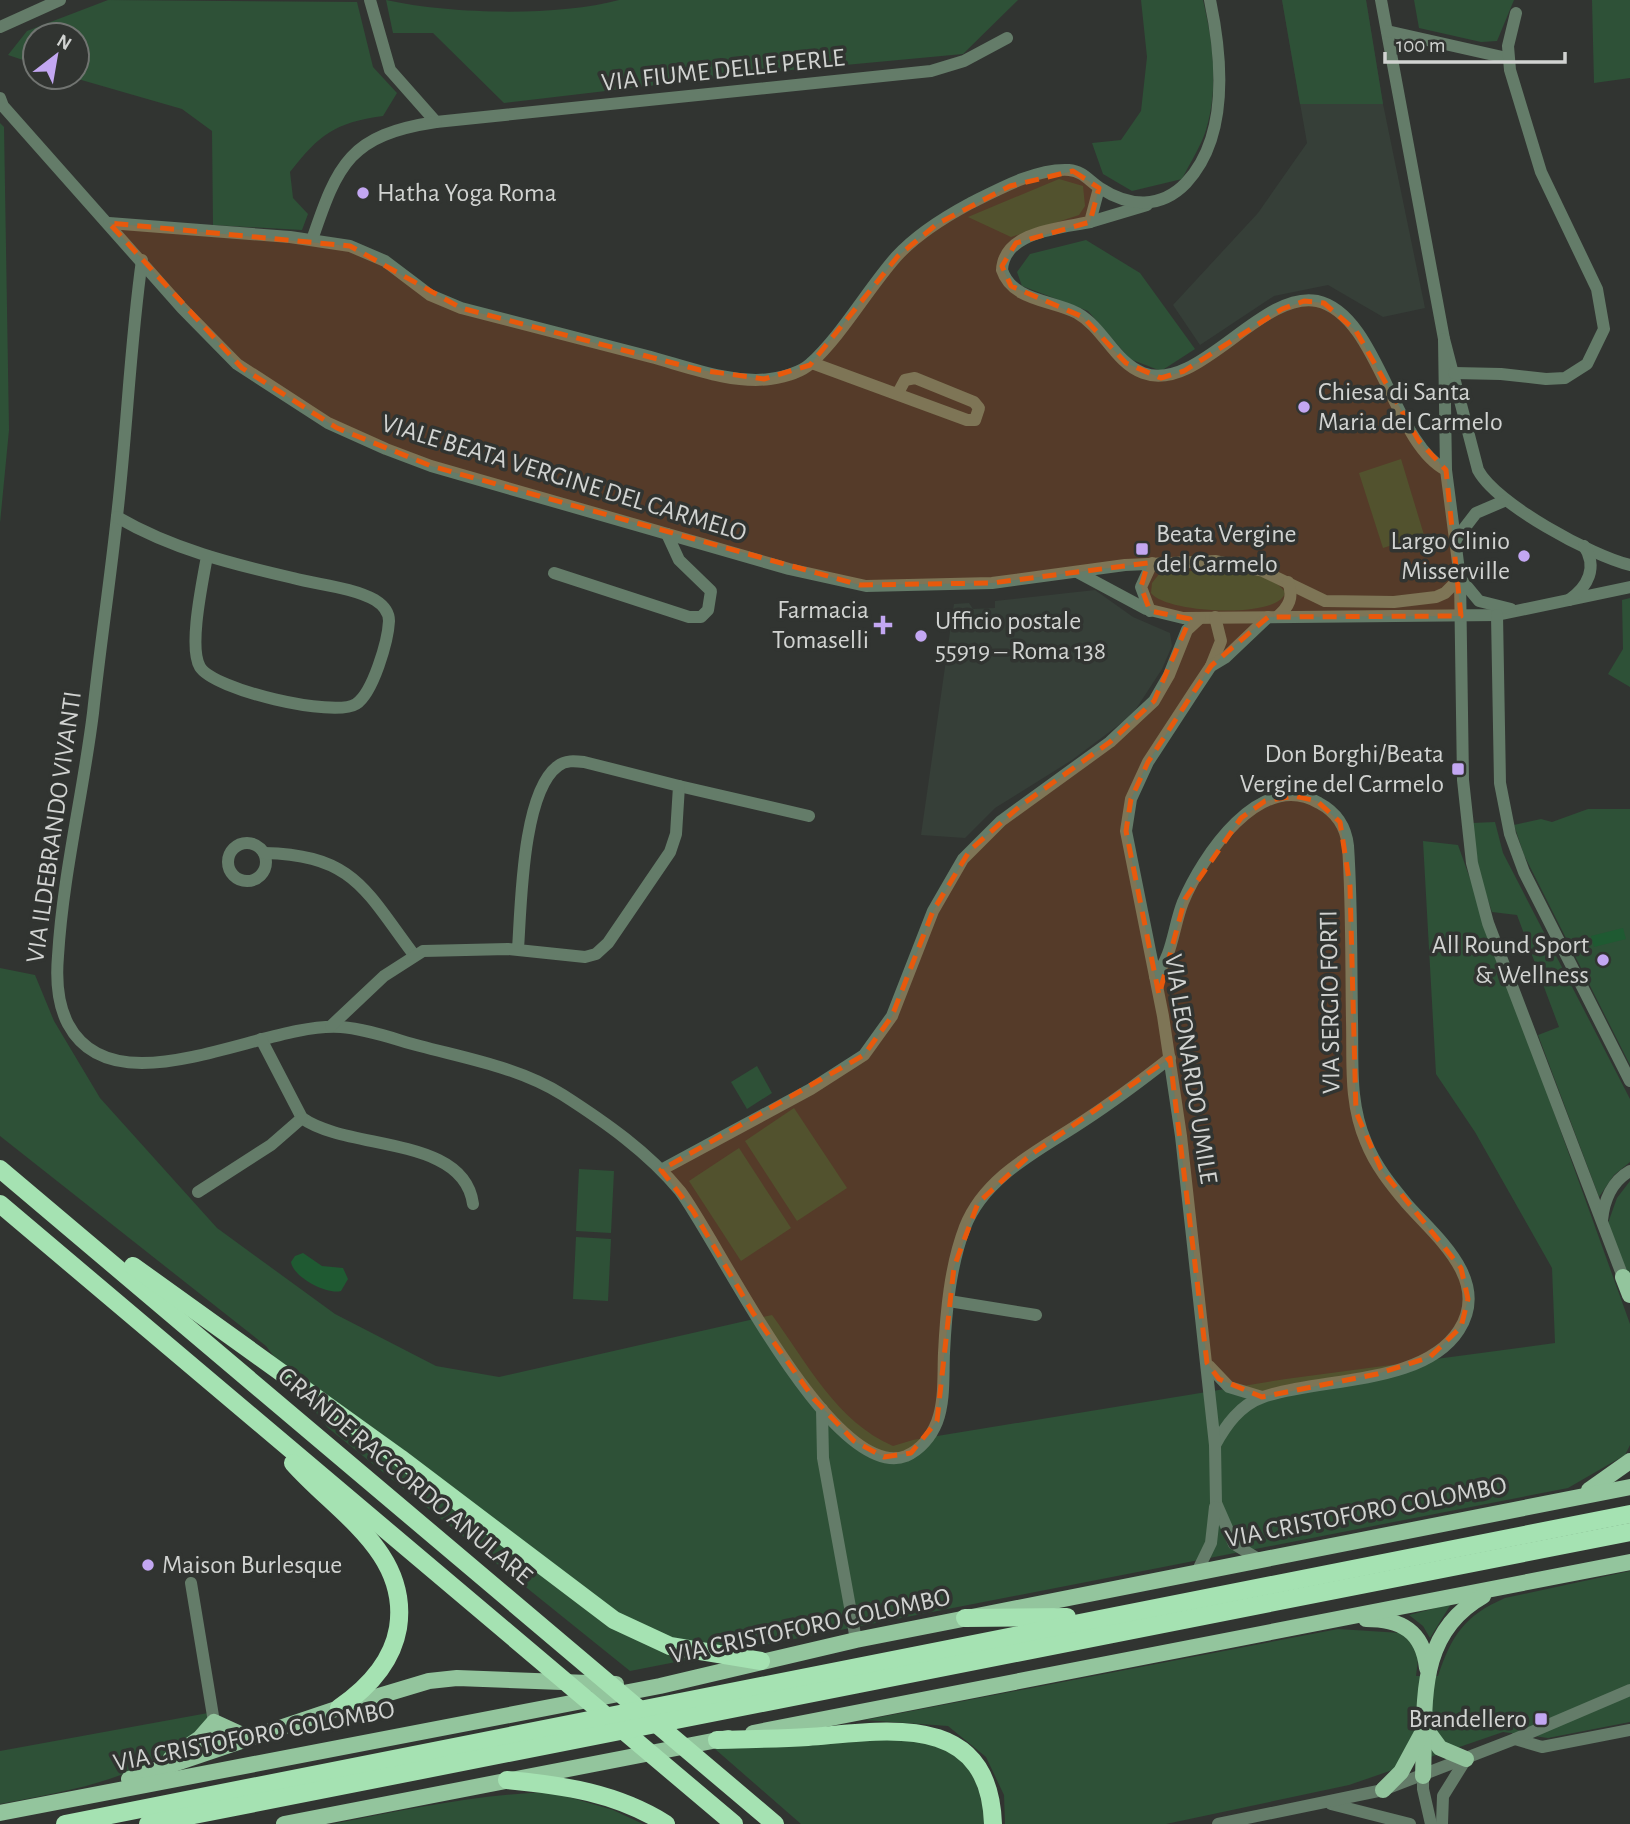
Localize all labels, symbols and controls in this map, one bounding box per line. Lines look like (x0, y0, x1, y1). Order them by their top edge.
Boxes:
north arrow (21, 21, 91, 91)
scale bar (1385, 21, 1565, 65)
text: N (53, 31, 75, 54)
text: 100 m (1396, 35, 1446, 56)
street label: VIA FIUME DELLE PERLE (600, 44, 846, 96)
place label: Hatha Yoga Roma (377, 180, 557, 206)
marker: Hatha Yoga Roma (355, 185, 371, 201)
place label: Chiesa di Santa Maria del Carmelo (1318, 379, 1503, 435)
marker: Chiesa di Santa Maria del Carmelo (1296, 399, 1312, 415)
street label: VIALE BEATA VERGINE DEL CARMELO (378, 410, 750, 546)
place label: Beata Vergine del Carmelo (1156, 521, 1297, 577)
place label: Largo Clinio Misserville (1391, 528, 1510, 584)
marker: Beata Vergine del Carmelo (1134, 541, 1150, 557)
marker: Largo Clinio Misserville (1516, 548, 1532, 564)
place label: Farmacia Tomaselli (772, 597, 869, 653)
place label: Ufficio postale 55919 – Roma 138 (935, 608, 1106, 664)
marker: Farmacia Tomaselli (875, 617, 891, 633)
marker: Ufficio postale 55919 – Roma 138 (913, 628, 929, 644)
street label: VIA ILDEBRANDO VIVANTI (22, 689, 86, 965)
place label: Don Borghi/Beata Vergine del Carmelo (1240, 741, 1444, 797)
marker: Don Borghi/Beata Vergine del Carmelo (1450, 761, 1466, 777)
street label: VIA SERGIO FORTI (1315, 910, 1345, 1094)
place label: All Round Sport & Wellness (1432, 932, 1589, 988)
street label: VIA LEONARDO UMILE (1160, 952, 1222, 1186)
marker: All Round Sport & Wellness (1595, 952, 1611, 968)
street label: GRANDE RACCORDO ANULARE (273, 1362, 537, 1590)
street label: VIA CRISTOFORO COLOMBO (1223, 1472, 1509, 1552)
place label: Maison Burlesque (162, 1552, 342, 1578)
marker: Maison Burlesque (140, 1557, 156, 1573)
street label: VIA CRISTOFORO COLOMBO (667, 1584, 953, 1668)
street label: VIA CRISTOFORO COLOMBO (111, 1696, 397, 1776)
place label: Brandellero (1409, 1706, 1527, 1732)
marker: Brandellero (1533, 1711, 1549, 1727)

